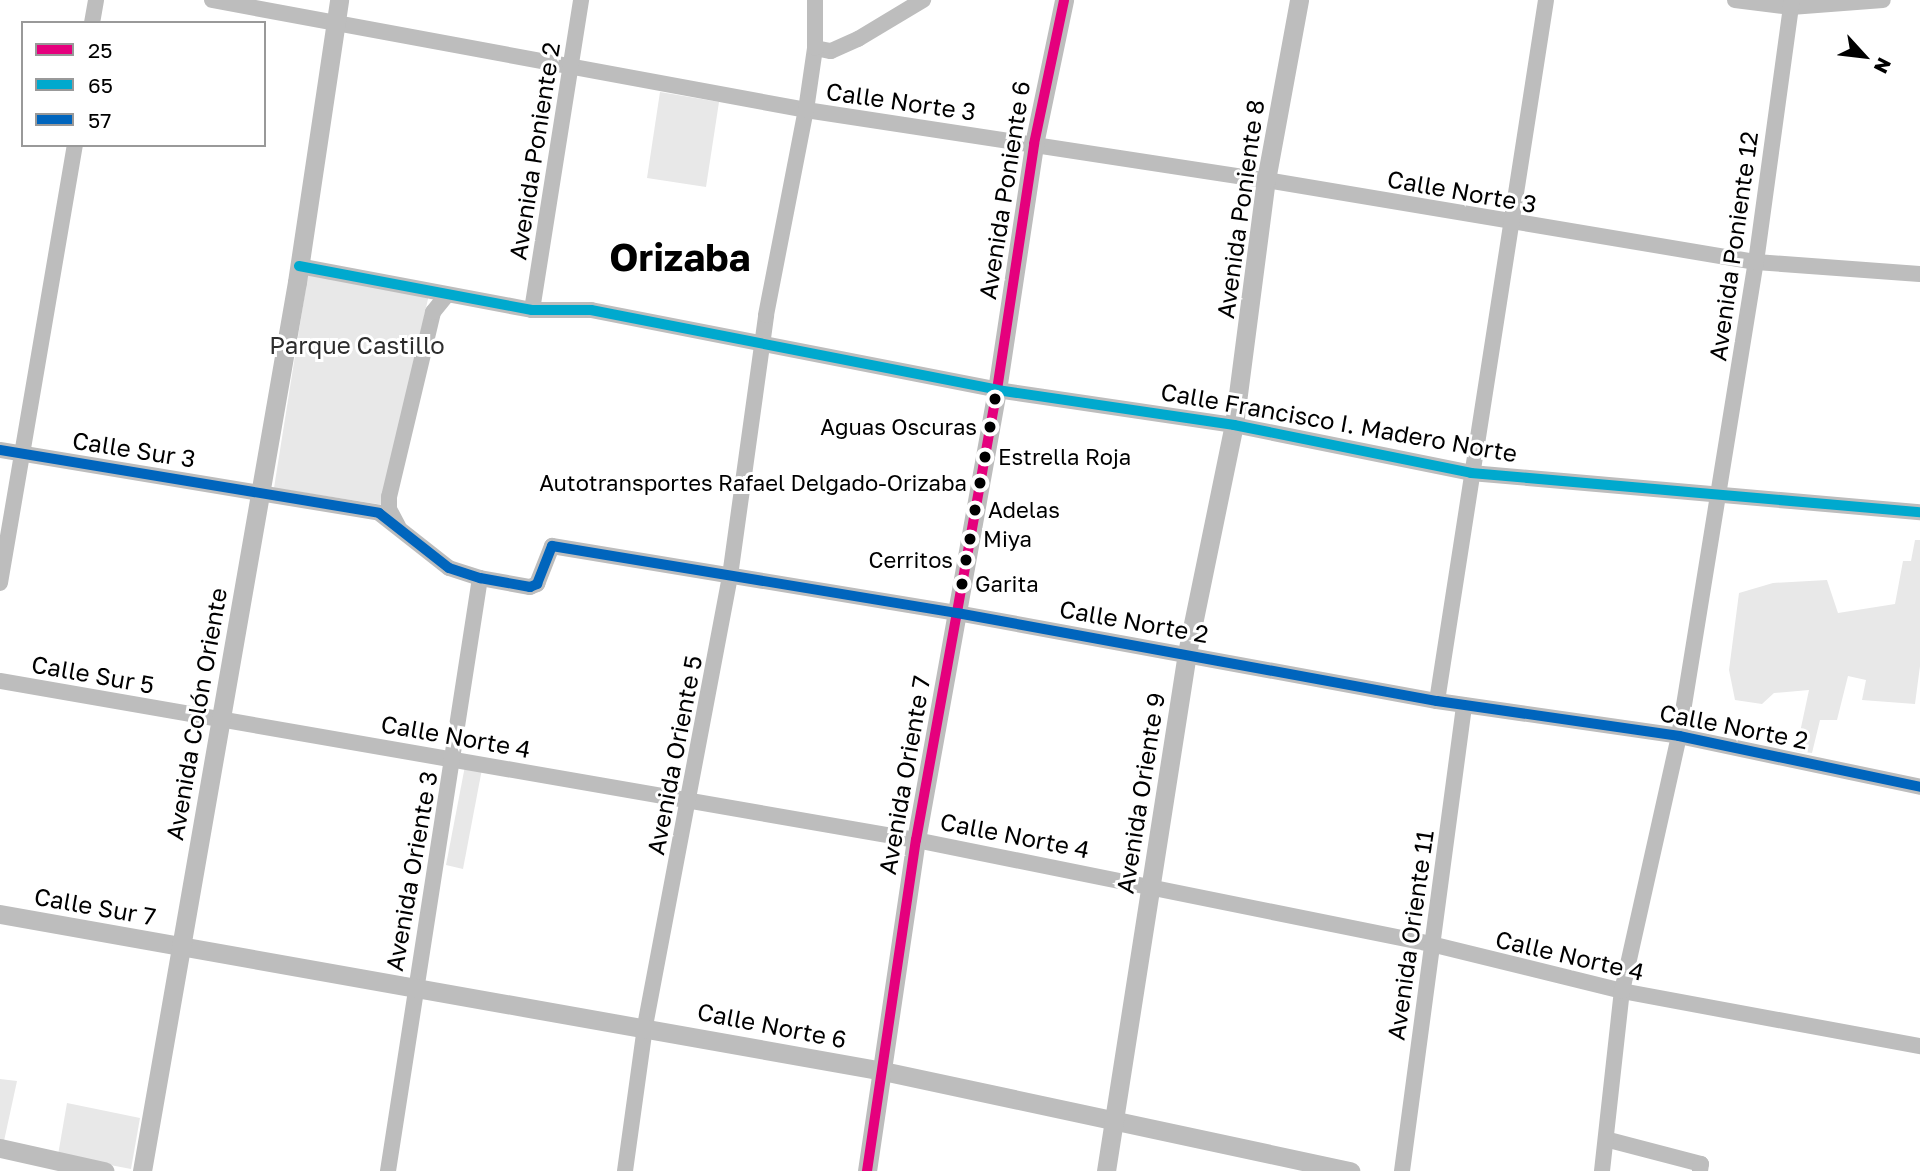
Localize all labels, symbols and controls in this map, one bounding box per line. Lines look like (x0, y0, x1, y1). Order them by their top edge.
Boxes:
legend (21, 21, 266, 147)
north arrow (1829, 21, 1899, 91)
text: 25 (88, 37, 112, 63)
street label: Avenida Poniente 2 (503, 40, 565, 262)
text: N (1870, 54, 1897, 77)
text: 65 (88, 72, 113, 98)
street label: Calle Norte 3 (824, 76, 978, 126)
street label: Avenida Poniente 6 (973, 79, 1035, 301)
street label: Avenida Poniente 8 (1210, 98, 1270, 320)
text: 57 (88, 107, 111, 133)
street label: Avenida Poniente 12 (1703, 129, 1763, 363)
street label: Calle Norte 3 (1385, 164, 1539, 218)
district label: Orizaba (609, 234, 751, 280)
park label: Parque Castillo (269, 331, 445, 359)
street label: Calle Francisco I. Madero Norte (1159, 376, 1519, 468)
unlabelled marker (988, 392, 1002, 406)
place label: Aguas Oscuras (820, 414, 977, 440)
marker: Aguas Oscuras (983, 420, 997, 434)
street label: Calle Sur 3 (70, 425, 198, 473)
place label: Estrella Roja (998, 444, 1131, 470)
marker: Estrella Roja (978, 450, 992, 464)
place label: Autotransportes Rafael Delgado-Orizaba (539, 470, 967, 496)
marker: Autotransportes Rafael Delgado-Orizaba (973, 476, 987, 490)
place label: Adelas (988, 497, 1060, 523)
marker: Adelas (968, 503, 982, 517)
place label: Miya (983, 526, 1032, 552)
marker: Miya (963, 532, 977, 546)
place label: Cerritos (869, 547, 953, 573)
marker: Cerritos (959, 553, 973, 567)
place label: Garita (975, 571, 1039, 597)
marker: Garita (955, 577, 969, 591)
street label: Avenida Colón Oriente (160, 586, 232, 842)
street label: Calle Norte 2 (1057, 594, 1211, 648)
street label: Calle Sur 5 (29, 649, 157, 699)
street label: Avenida Oriente 5 (641, 653, 707, 857)
street label: Avenida Oriente 7 (872, 673, 936, 877)
street label: Avenida Oriente 9 (1110, 690, 1170, 896)
street label: Calle Norte 2 (1657, 697, 1811, 755)
street label: Calle Norte 4 (379, 709, 533, 763)
street label: Avenida Oriente 3 (379, 769, 443, 973)
street label: Calle Norte 4 (938, 806, 1092, 864)
street label: Avenida Oriente 11 (1381, 828, 1439, 1042)
street label: Calle Sur 7 (32, 881, 158, 931)
street label: Calle Norte 4 (1493, 924, 1647, 986)
street label: Calle Norte 6 (695, 996, 849, 1054)

